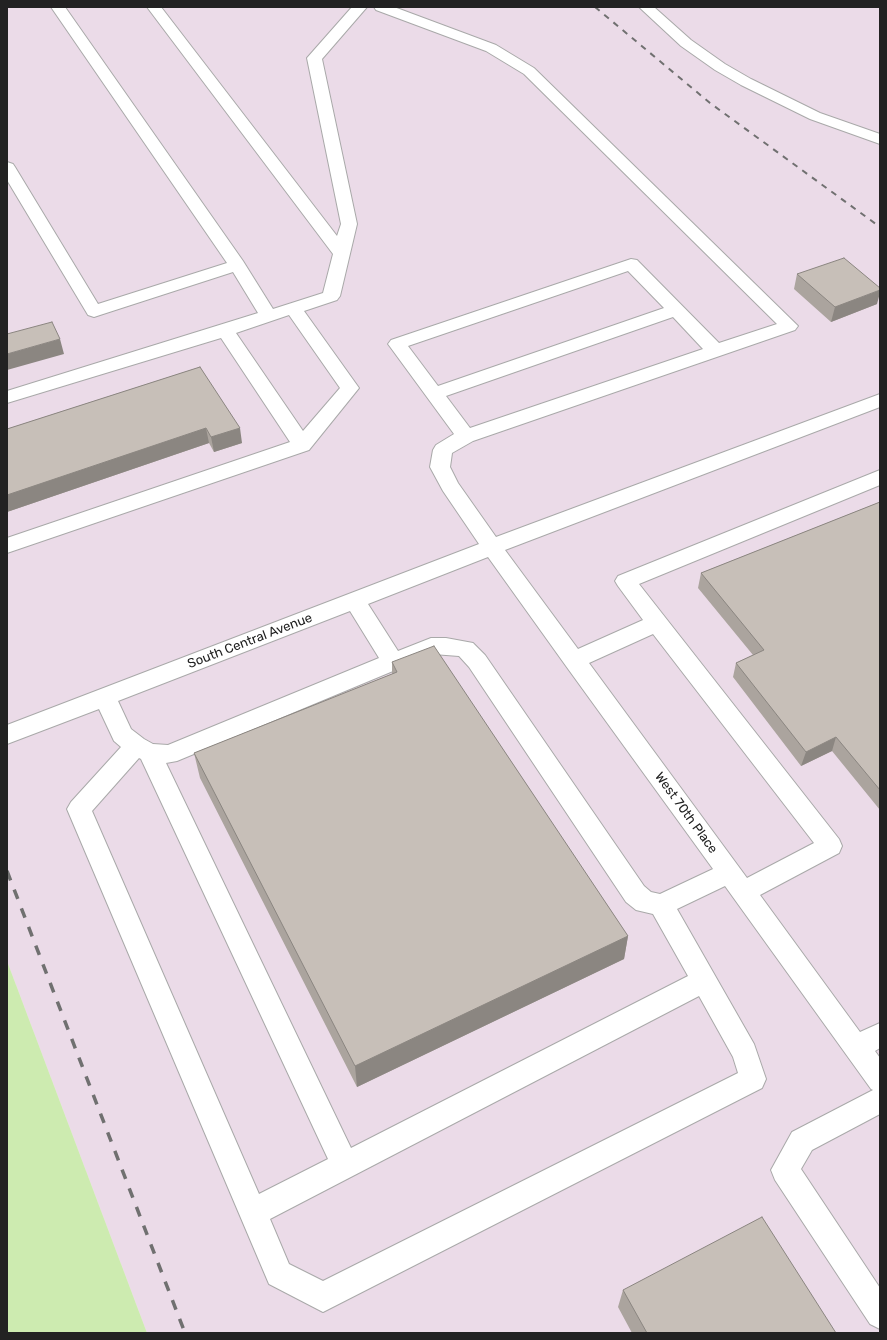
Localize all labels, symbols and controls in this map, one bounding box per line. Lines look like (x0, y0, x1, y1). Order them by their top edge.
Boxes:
street label: South Central Avenue (185, 610, 315, 672)
street label: West 70th Place (651, 769, 721, 857)

